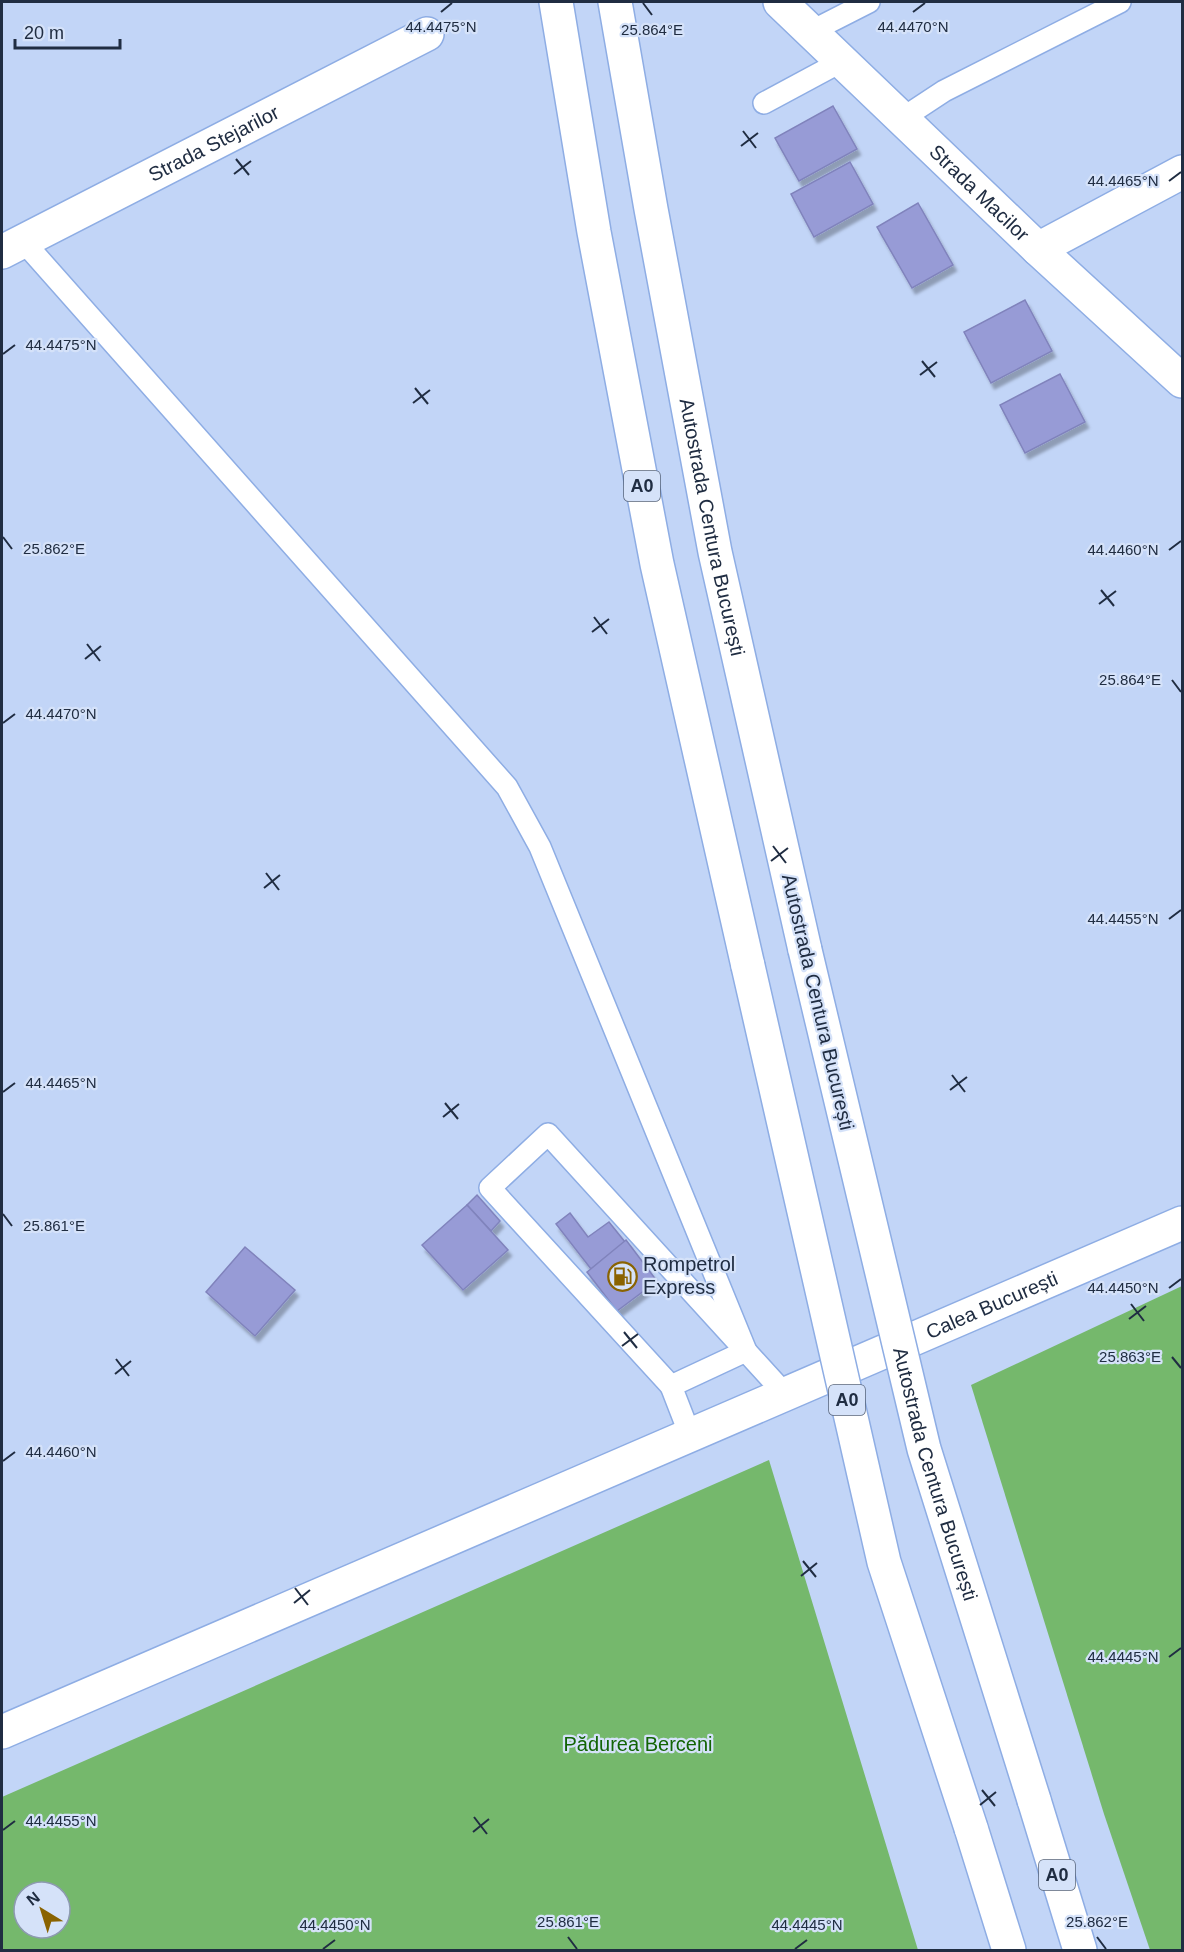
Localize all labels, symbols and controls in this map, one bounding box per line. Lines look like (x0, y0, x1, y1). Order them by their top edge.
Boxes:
scale bar (15, 12, 120, 50)
text: 44.4475°N (405, 18, 477, 35)
text: 44.4470°N (877, 18, 949, 35)
text: 25.864°E (621, 21, 683, 38)
text: 20 m (24, 23, 64, 43)
street label: Strada Stejarilor (145, 101, 283, 186)
street label: Strada Macilor (925, 140, 1034, 246)
text: 44.4465°N (1087, 172, 1159, 189)
text: 44.4475°N (25, 336, 97, 353)
street label: Autostrada Centura București (676, 396, 749, 658)
road number: A0 (624, 471, 660, 501)
text: 25.862°E (23, 540, 85, 557)
text: 44.4460°N (1087, 541, 1159, 558)
text: 25.864°E (1099, 671, 1161, 688)
text: 44.4470°N (25, 705, 97, 722)
street label: Autostrada Centura București (778, 872, 858, 1132)
text: 44.4455°N (1087, 910, 1159, 927)
text: 44.4465°N (25, 1074, 97, 1091)
text: 25.861°E (23, 1217, 85, 1234)
place label: Rompetrol Express (643, 1253, 735, 1298)
fuel station icon: Rompetrol Express (606, 1260, 638, 1292)
street label: Calea București (923, 1267, 1061, 1343)
text: 44.4450°N (1087, 1279, 1159, 1296)
street label: Autostrada Centura București (889, 1345, 982, 1603)
text: 25.863°E (1099, 1348, 1161, 1365)
road number: A0 (829, 1385, 865, 1415)
text: 44.4460°N (25, 1443, 97, 1460)
text: 44.4445°N (1087, 1648, 1159, 1665)
park label: Pădurea Berceni (564, 1733, 712, 1755)
text: 44.4455°N (25, 1812, 97, 1829)
road number: A0 (1039, 1860, 1075, 1890)
north arrow (12, 1880, 72, 1940)
text: N (23, 1888, 43, 1909)
text: 25.861°E (537, 1913, 599, 1930)
text: 25.862°E (1066, 1913, 1128, 1930)
text: 44.4450°N (299, 1916, 371, 1933)
text: 44.4445°N (771, 1916, 843, 1933)

